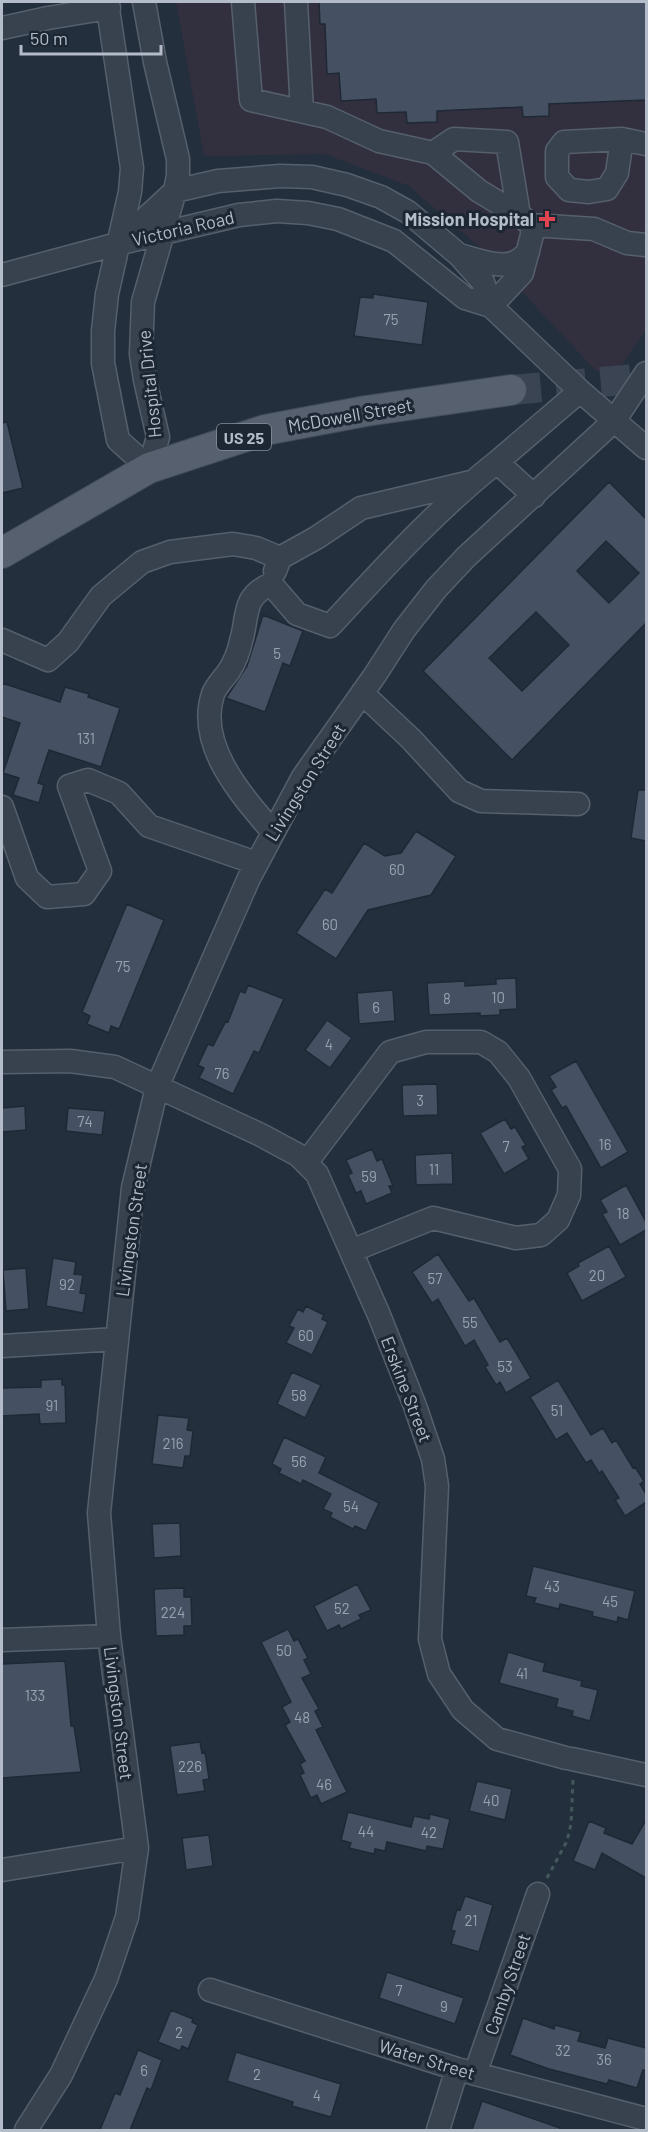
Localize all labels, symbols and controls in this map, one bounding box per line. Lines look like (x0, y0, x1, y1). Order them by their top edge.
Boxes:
scale bar (21, 18, 160, 56)
text: 50 m (30, 27, 68, 49)
street label: Victoria Road (130, 206, 236, 250)
place label: Mission Hospital (405, 208, 534, 230)
marker: Mission Hospital (538, 210, 556, 228)
house number: 75 (384, 310, 398, 328)
street label: Hospital Drive (132, 329, 166, 439)
street label: McDowell Street (286, 393, 414, 437)
road number: US 25 (217, 424, 271, 450)
house number: 5 (273, 644, 281, 662)
street label: Livingston Street (260, 719, 350, 845)
house number: 131 (77, 729, 95, 747)
house number: 60 (389, 860, 405, 878)
house number: 60 (322, 915, 338, 933)
house number: 75 (116, 957, 130, 975)
house number: 10 (491, 988, 505, 1006)
house number: 8 (443, 989, 451, 1007)
house number: 6 (372, 998, 380, 1016)
house number: 4 (325, 1035, 333, 1053)
house number: 76 (215, 1064, 229, 1082)
house number: 3 (416, 1091, 424, 1109)
house number: 74 (77, 1112, 93, 1130)
house number: 16 (599, 1135, 611, 1153)
house number: 7 (502, 1137, 510, 1155)
house number: 11 (429, 1160, 439, 1178)
street label: Livingston Street (111, 1162, 151, 1298)
house number: 59 (361, 1167, 377, 1185)
house number: 18 (616, 1204, 630, 1222)
house number: 20 (589, 1266, 605, 1284)
house number: 57 (428, 1269, 442, 1287)
house number: 92 (59, 1275, 75, 1293)
house number: 55 (462, 1313, 478, 1331)
house number: 60 (298, 1326, 314, 1344)
street label: Erskine Street (377, 1333, 437, 1445)
house number: 53 (497, 1357, 513, 1375)
house number: 58 (291, 1386, 307, 1404)
house number: 91 (46, 1396, 58, 1414)
house number: 51 (551, 1401, 563, 1419)
house number: 216 (163, 1434, 183, 1452)
house number: 56 (291, 1452, 307, 1470)
house number: 54 (343, 1497, 359, 1515)
house number: 43 (544, 1577, 560, 1595)
house number: 45 (602, 1592, 618, 1610)
house number: 52 (334, 1599, 350, 1617)
house number: 224 (161, 1603, 185, 1621)
house number: 50 (276, 1641, 292, 1659)
street label: Livingston Street (100, 1645, 138, 1781)
house number: 41 (516, 1664, 528, 1682)
house number: 133 (25, 1686, 45, 1704)
house number: 48 (294, 1708, 310, 1726)
house number: 226 (178, 1757, 202, 1775)
house number: 46 (316, 1775, 332, 1793)
house number: 40 (483, 1791, 499, 1809)
house number: 44 (358, 1822, 374, 1840)
house number: 42 (421, 1823, 437, 1841)
house number: 21 (464, 1911, 478, 1929)
street label: Camby Street (479, 1931, 535, 2037)
house number: 7 (395, 1981, 403, 1999)
house number: 9 (440, 1997, 448, 2015)
house number: 2 (175, 2023, 183, 2041)
street label: Water Street (376, 2034, 478, 2084)
house number: 32 (555, 2041, 571, 2059)
house number: 36 (596, 2050, 612, 2068)
house number: 6 (140, 2061, 148, 2079)
house number: 2 (253, 2065, 261, 2083)
house number: 4 (313, 2086, 321, 2104)

